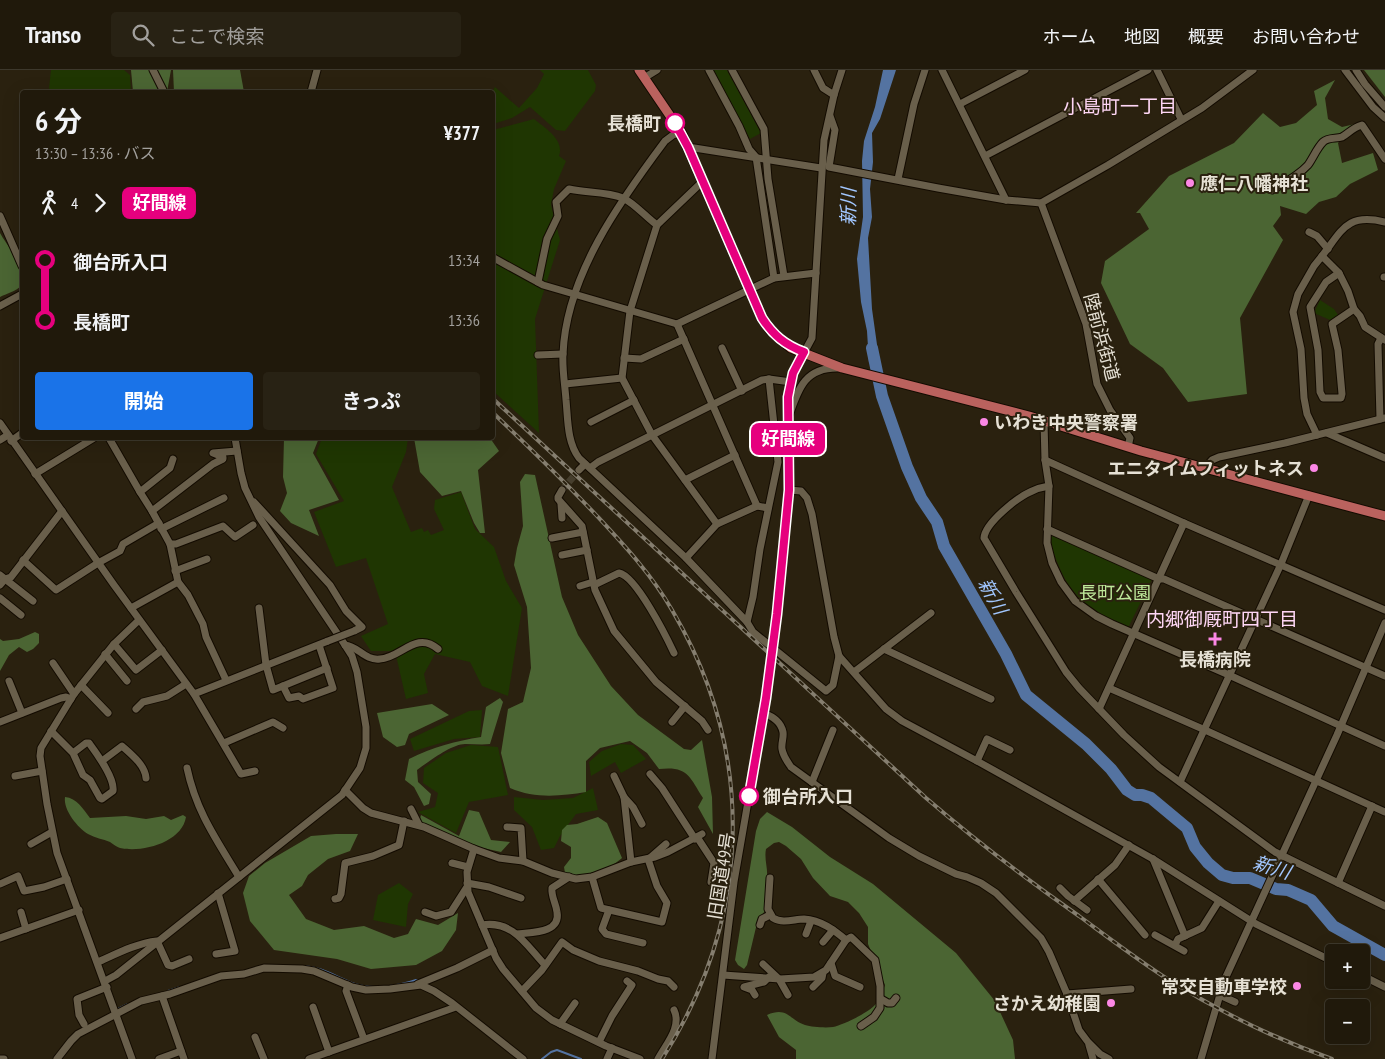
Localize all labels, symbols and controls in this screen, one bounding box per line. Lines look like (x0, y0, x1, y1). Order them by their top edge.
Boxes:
search box (111, 12, 461, 57)
text: Transo (25, 19, 81, 50)
icon: search (129, 21, 157, 49)
text: ここで検索 (169, 24, 264, 48)
text: ホーム (1043, 25, 1096, 48)
text: 地図 (1124, 25, 1160, 48)
text: 概要 (1188, 25, 1224, 48)
text: お問い合わせ (1252, 25, 1360, 48)
district label: 小島町一丁目 (1063, 94, 1177, 118)
text: 6 分 (35, 102, 82, 139)
place label: 長橋町 (607, 112, 661, 135)
marker: 長橋町 (665, 113, 685, 133)
text: ¥377 (444, 121, 480, 145)
text: 13:30 – 13:36 · バス (35, 143, 155, 163)
place label: 應仁八幡神社 (1200, 172, 1308, 195)
marker: 應仁八幡神社 (1184, 177, 1196, 189)
water label: 新川 (836, 186, 860, 226)
icon: walk (35, 189, 63, 217)
icon: forward (86, 189, 114, 217)
text: 好間線 (132, 191, 186, 214)
text: 4 (71, 193, 78, 213)
text: 御台所入口 (73, 250, 168, 274)
text: 13:34 (448, 250, 480, 270)
street label: 陸前浜街道 (1079, 291, 1125, 383)
text: 長橋町 (73, 310, 130, 334)
text: 13:36 (448, 310, 480, 330)
button: 開始 (35, 372, 253, 430)
button: きっぷ (263, 372, 480, 430)
place label: いわき中央警察署 (994, 411, 1138, 434)
marker: いわき中央警察署 (978, 416, 990, 428)
line badge: 好間線 (759, 423, 817, 455)
text: 好間線 (761, 427, 815, 450)
place label: エニタイムフィットネス (1108, 457, 1304, 480)
marker: エニタイムフィットネス (1308, 462, 1320, 474)
water label: 新川 (973, 574, 1014, 620)
park label: 長町公園 (1079, 581, 1151, 604)
district label: 内郷御厩町四丁目 (1146, 607, 1298, 631)
marker: 長橋病院 (1208, 632, 1222, 646)
place label: 長橋病院 (1179, 648, 1251, 671)
place label: 御台所入口 (762, 785, 853, 808)
marker: 御台所入口 (739, 786, 759, 806)
street label: 旧国道49号 (703, 831, 739, 921)
water label: 新川 (1250, 850, 1296, 885)
map controls (1325, 944, 1370, 1044)
button: + (1325, 944, 1370, 989)
place label: 常交自動車学校 (1161, 975, 1287, 998)
marker: 常交自動車学校 (1291, 980, 1303, 992)
place label: さかえ幼稚園 (993, 992, 1101, 1015)
marker: さかえ幼稚園 (1105, 997, 1117, 1009)
button: − (1325, 999, 1370, 1044)

